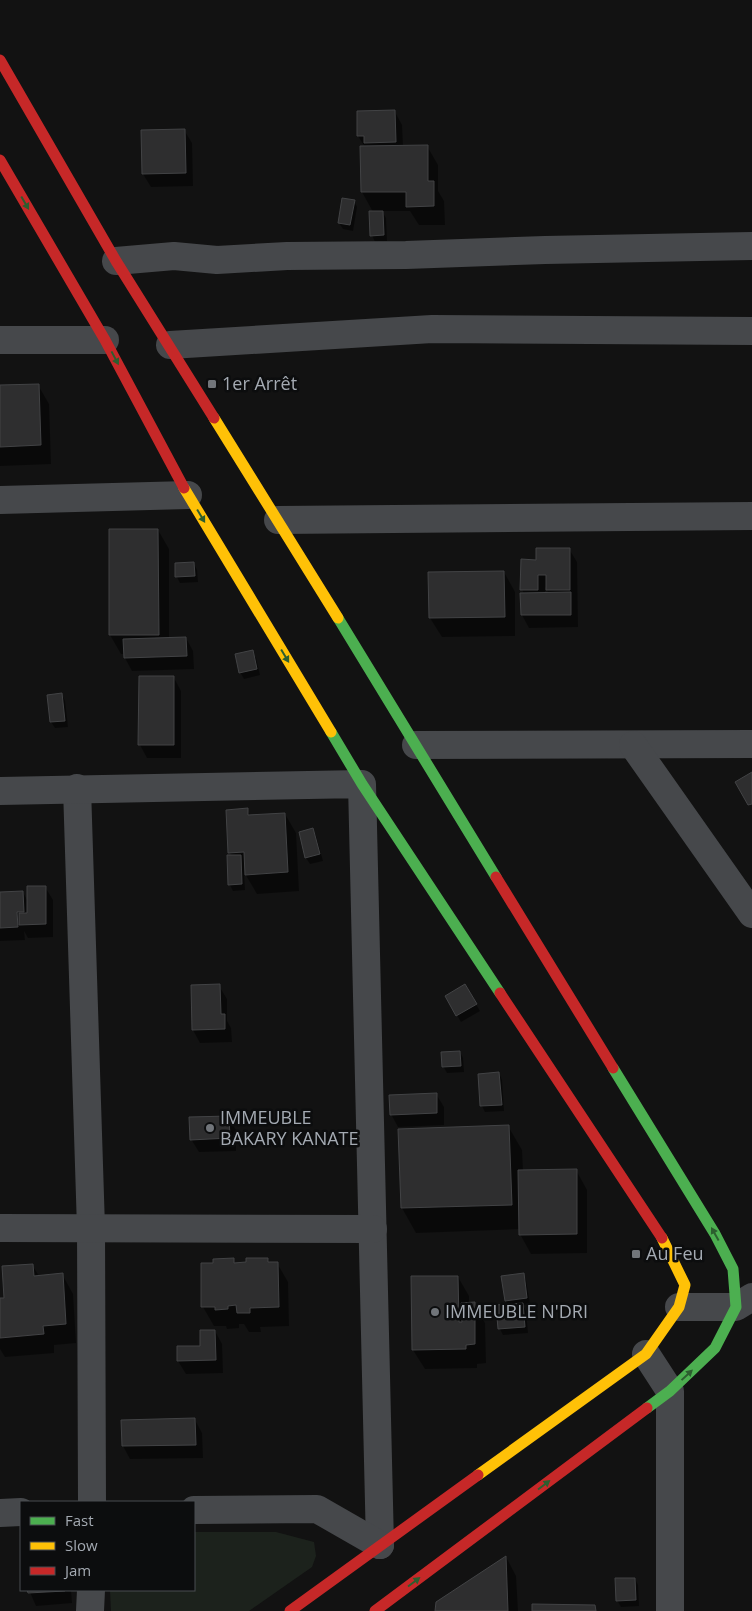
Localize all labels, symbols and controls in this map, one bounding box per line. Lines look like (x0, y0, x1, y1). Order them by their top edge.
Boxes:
one-way arrow (20, 196, 29, 209)
one-way arrow (110, 352, 119, 365)
place label: 1er Arrêt (222, 371, 297, 395)
marker: 1er Arrêt (206, 378, 218, 390)
one-way arrow (197, 510, 206, 523)
one-way arrow (280, 649, 289, 662)
place label: IMMEUBLE BAKARY KANATE (220, 1105, 359, 1150)
marker: IMMEUBLE BAKARY KANATE (204, 1122, 216, 1134)
one-way arrow (710, 1228, 719, 1241)
place label: Au Feu (646, 1241, 704, 1265)
marker: Au Feu (630, 1248, 642, 1260)
place label: IMMEUBLE N'DRI (445, 1299, 588, 1323)
marker: IMMEUBLE N'DRI (429, 1306, 441, 1318)
one-way arrow (680, 1369, 692, 1381)
one-way arrow (537, 1479, 550, 1490)
legend (20, 1501, 195, 1591)
text: Fast (65, 1510, 94, 1530)
text: Slow (65, 1535, 98, 1555)
text: Jam (63, 1560, 91, 1580)
one-way arrow (407, 1577, 421, 1587)

